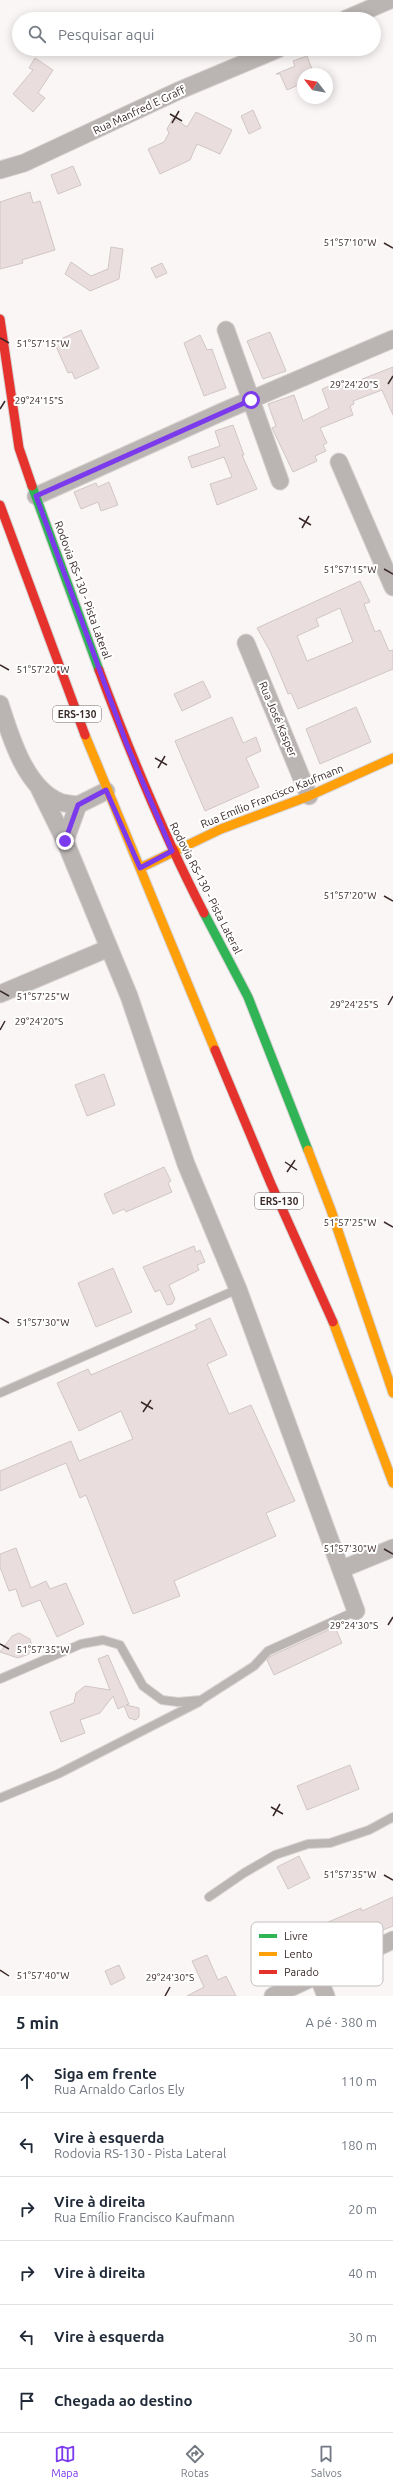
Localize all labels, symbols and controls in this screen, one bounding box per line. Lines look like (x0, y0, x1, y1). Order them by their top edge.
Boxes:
search box (12, 12, 381, 56)
icon: search (26, 23, 48, 45)
text: Pesquisar aqui (58, 26, 154, 43)
north arrow (297, 68, 333, 104)
street label: Rua Manfred E Graff (91, 83, 188, 137)
text: 51°57'10"W (324, 237, 376, 248)
text: 51°57'15"W (17, 338, 69, 349)
text: 29°24'20"S (330, 379, 378, 390)
route start (242, 391, 260, 409)
text: 29°24'15"S (15, 395, 63, 406)
street label: Rodovia RS-130 - Pista Lateral (52, 519, 114, 661)
text: 51°57'15"W (324, 564, 376, 575)
text: 51°57'20"W (17, 664, 69, 675)
street label: Rua José Kasper (257, 680, 300, 759)
road number: ERS-130 (53, 706, 101, 722)
street label: Rua Emílio Francisco Kaufmann (199, 762, 345, 830)
street label: Rodovia RS-130 - Pista Lateral (168, 820, 245, 956)
route end (56, 832, 74, 850)
text: 51°57'20"W (324, 890, 376, 901)
text: 51°57'25"W (17, 991, 69, 1002)
text: 29°24'25"S (330, 999, 378, 1010)
text: 29°24'20"S (15, 1016, 63, 1027)
road number: ERS-130 (255, 1193, 303, 1209)
text: 51°57'25"W (324, 1217, 376, 1228)
text: 51°57'30"W (17, 1317, 69, 1328)
text: 51°57'30"W (324, 1543, 376, 1554)
text: 29°24'30"S (330, 1620, 378, 1631)
text: 51°57'35"W (17, 1644, 69, 1655)
text: 51°57'35"W (324, 1869, 376, 1880)
legend (251, 1922, 383, 1986)
text: Livre (284, 1930, 308, 1942)
text: Lento (284, 1948, 313, 1960)
text: Parado (284, 1966, 319, 1978)
text: 51°57'40"W (17, 1970, 69, 1981)
text: 29°24'30"S (146, 1972, 194, 1983)
text: 5 min (16, 2013, 59, 2032)
text: A pé · 380 m (305, 2015, 377, 2029)
text: Siga em frente (54, 2065, 157, 2082)
icon: ahead (16, 2070, 38, 2092)
text: 110 m (341, 2074, 377, 2088)
text: Rua Arnaldo Carlos Ely (54, 2082, 184, 2096)
text: Vire à esquerda (54, 2129, 164, 2146)
icon: left (16, 2134, 38, 2156)
text: 180 m (341, 2138, 377, 2152)
text: Rodovia RS-130 - Pista Lateral (54, 2146, 226, 2160)
text: Vire à direita (54, 2193, 146, 2210)
icon: right (16, 2198, 38, 2220)
text: 20 m (348, 2202, 377, 2216)
text: Rua Emílio Francisco Kaufmann (54, 2210, 235, 2224)
icon: right (16, 2262, 38, 2284)
text: Vire à direita (54, 2264, 146, 2281)
text: 40 m (348, 2266, 377, 2280)
icon: left (16, 2326, 38, 2348)
text: Vire à esquerda (54, 2328, 164, 2345)
text: 30 m (348, 2330, 377, 2344)
icon: arrive (16, 2390, 38, 2412)
text: Chegada ao destino (54, 2392, 193, 2409)
tab: Mapa (51, 2443, 78, 2479)
tab: Rotas (181, 2443, 209, 2479)
tab: Salvos (311, 2443, 342, 2479)

